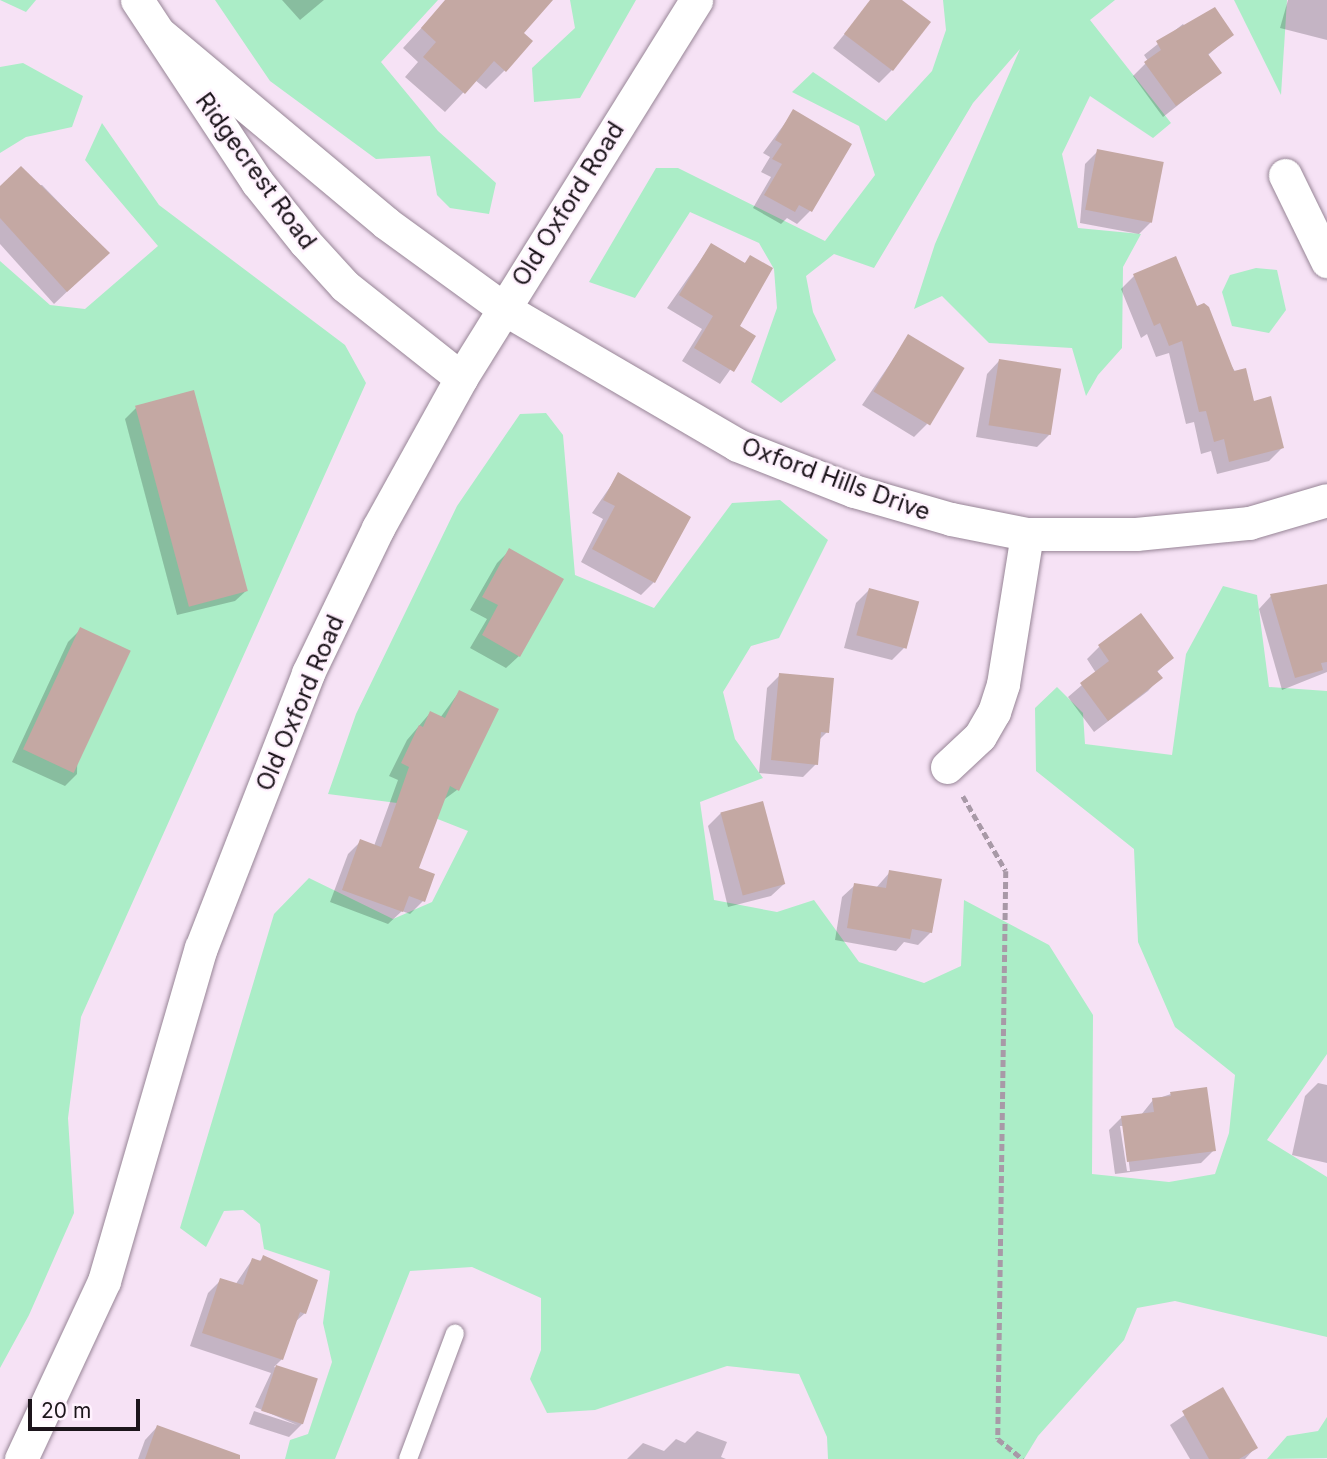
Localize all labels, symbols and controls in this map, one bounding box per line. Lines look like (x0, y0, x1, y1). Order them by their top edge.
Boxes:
street label: Ridgecrest Road (190, 87, 322, 255)
street label: Old Oxford Road (506, 117, 630, 291)
street label: Oxford Hills Drive (738, 431, 934, 527)
street label: Old Oxford Road (250, 611, 350, 795)
scale bar (32, 1386, 144, 1430)
text: 20 m (41, 1398, 91, 1423)

